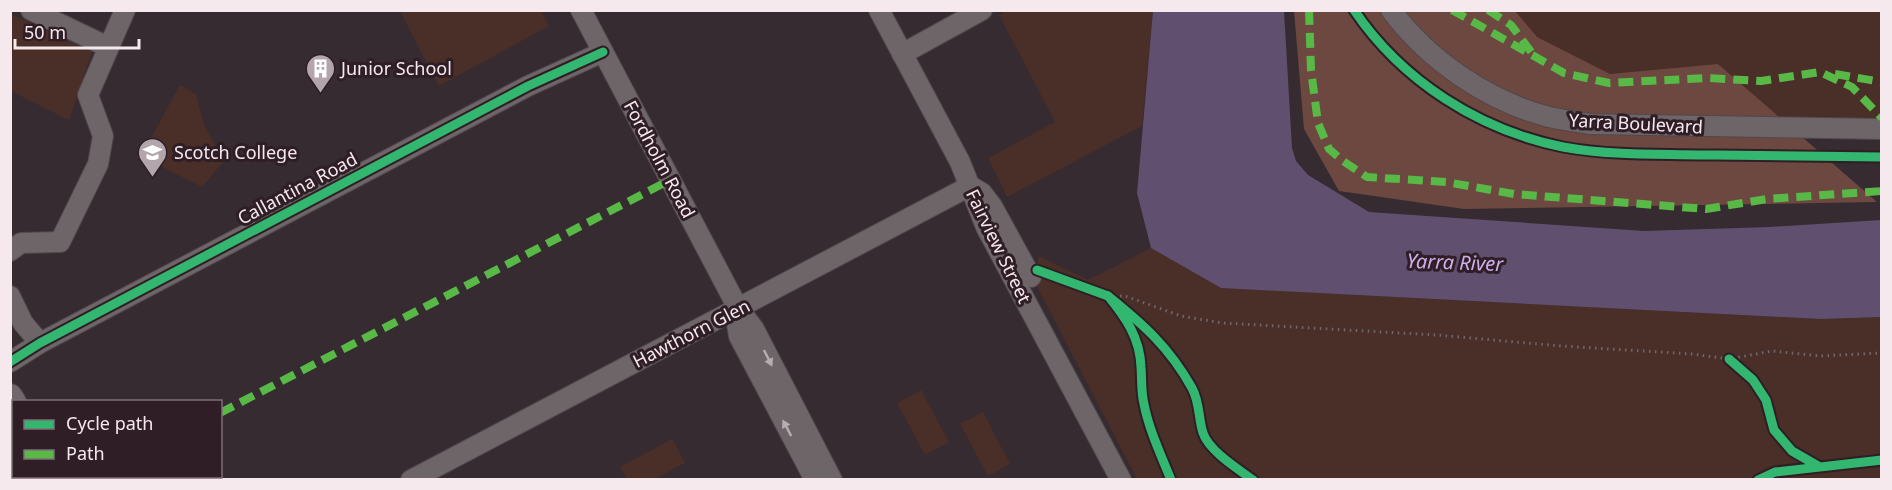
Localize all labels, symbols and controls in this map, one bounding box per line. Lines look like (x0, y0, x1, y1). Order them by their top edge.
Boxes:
scale bar (15, 12, 140, 50)
text: 50 m (24, 20, 66, 44)
building icon: Junior School (304, 52, 336, 94)
place label: Junior School (339, 56, 452, 80)
street label: Fordholm Road (619, 96, 701, 222)
street label: Yarra Boulevard (1568, 108, 1704, 138)
school or university icon: Scotch College (137, 136, 169, 178)
place label: Scotch College (174, 140, 297, 164)
street label: Callantina Road (233, 146, 361, 230)
street label: Fairview Street (961, 185, 1037, 308)
water label: Yarra River (1406, 247, 1505, 277)
street label: Hawthorn Glen (628, 293, 754, 373)
one-way arrow (764, 349, 773, 366)
legend (12, 400, 222, 478)
text: Cycle path (66, 411, 153, 435)
one-way arrow (782, 419, 792, 436)
text: Path (66, 441, 105, 465)

